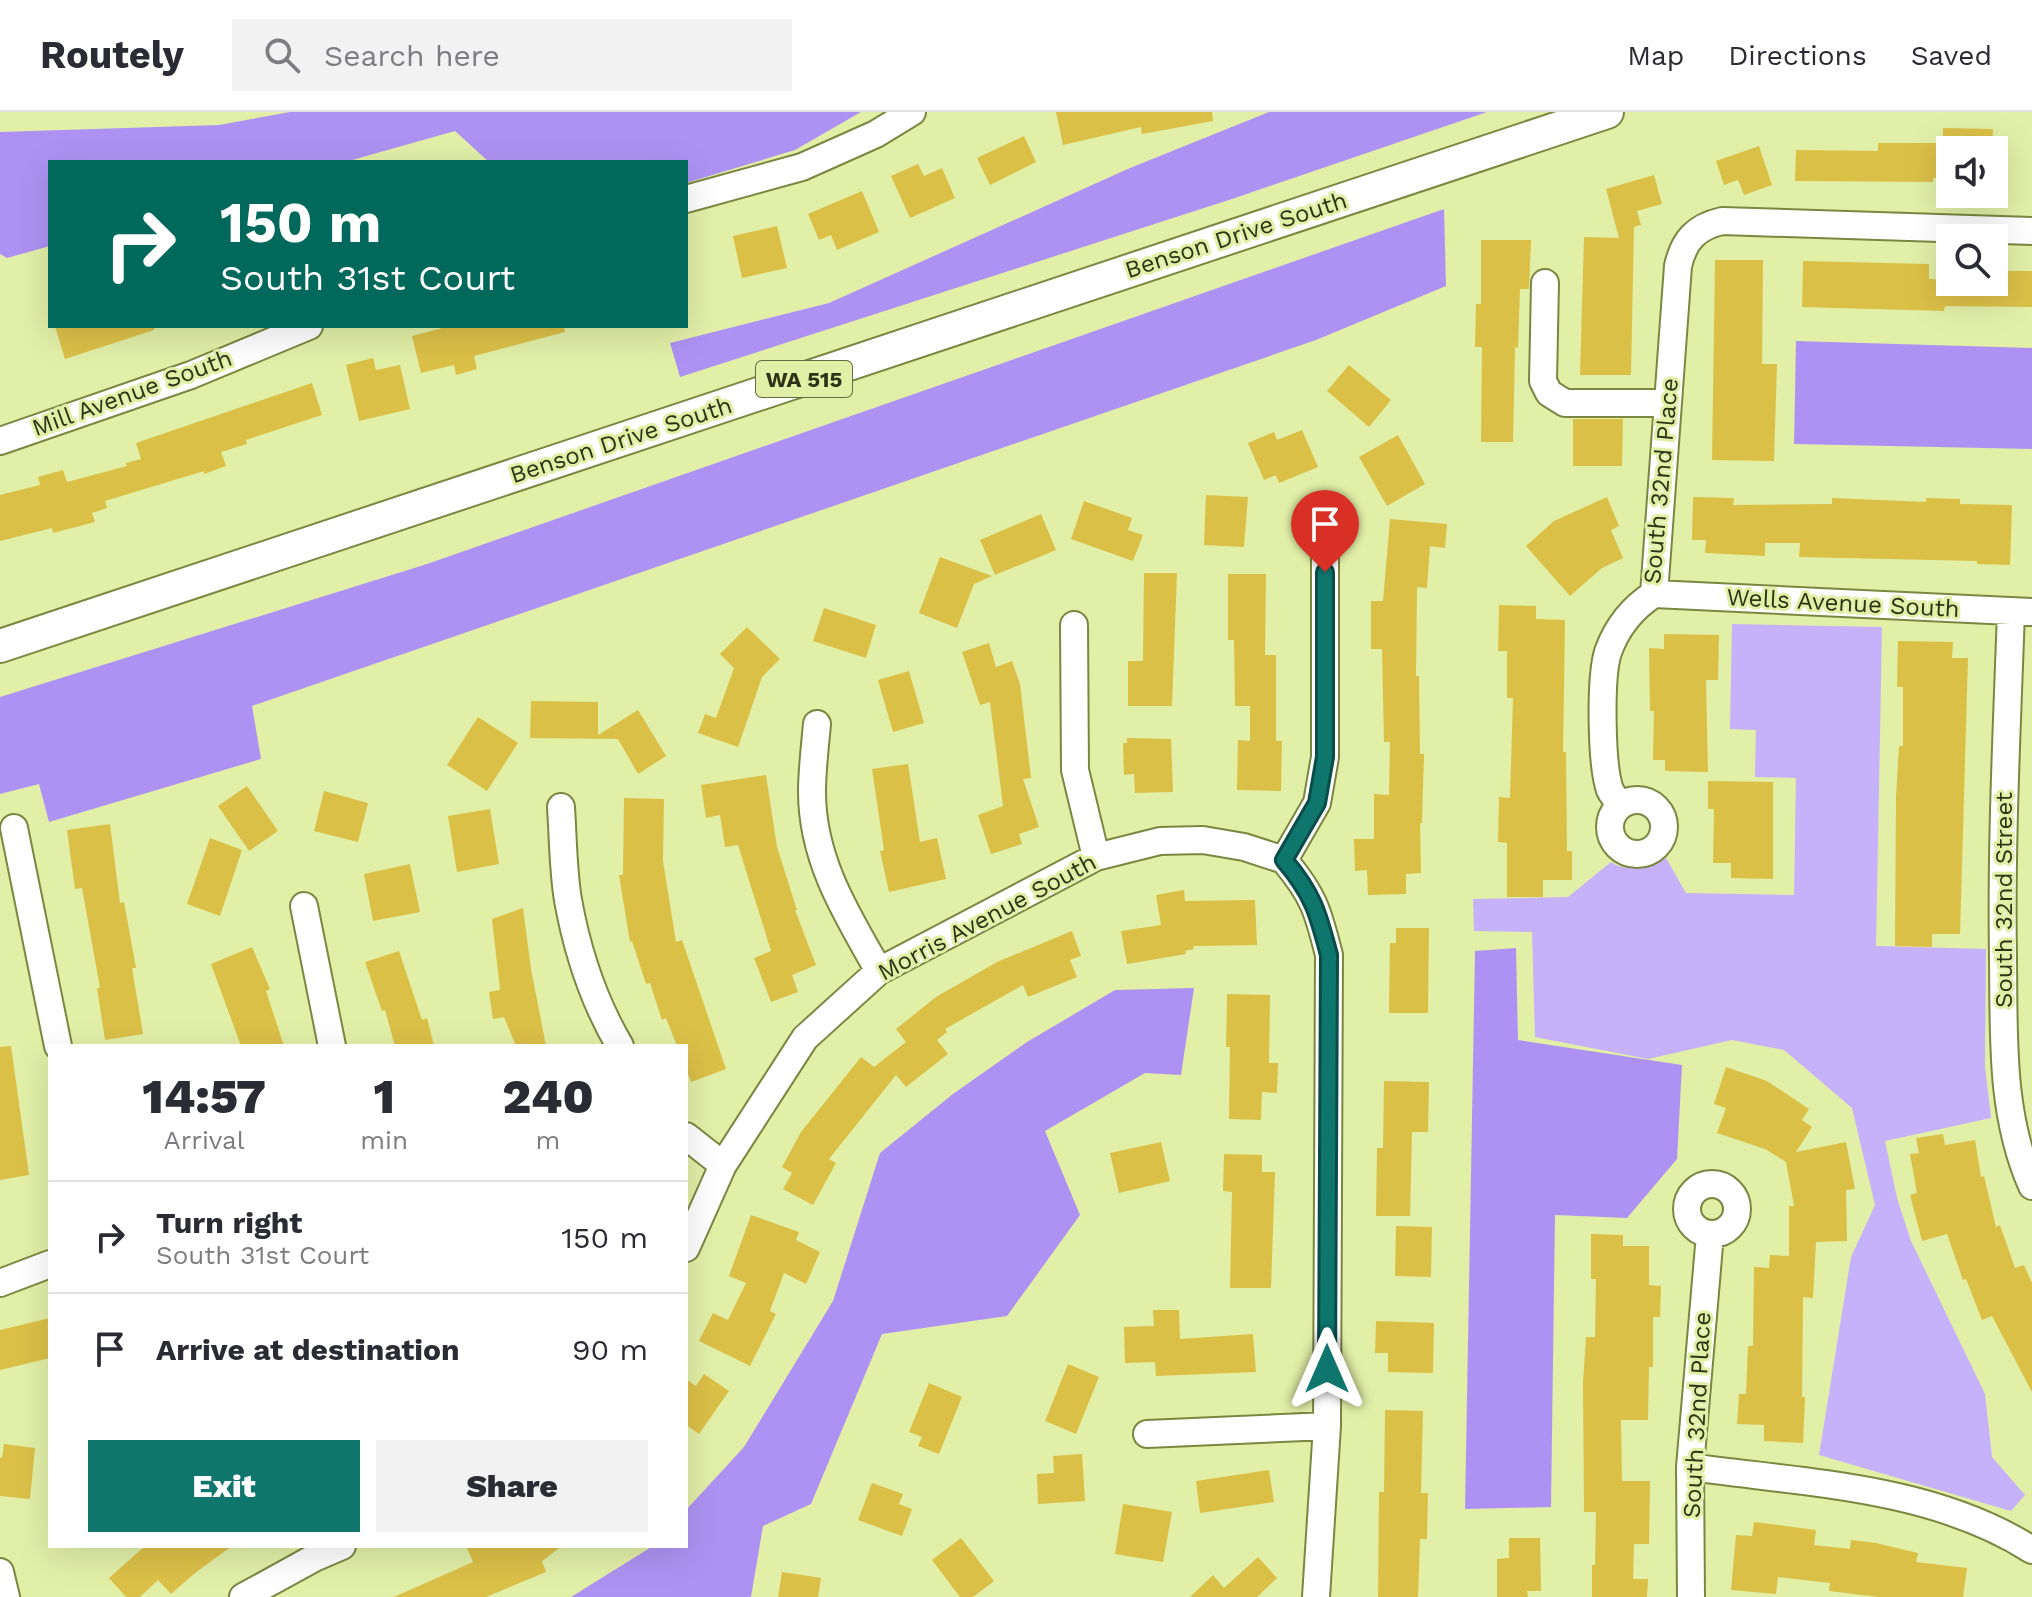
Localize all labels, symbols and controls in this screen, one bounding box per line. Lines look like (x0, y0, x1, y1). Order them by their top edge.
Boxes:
search box (232, 19, 792, 91)
text: Routely (40, 33, 184, 77)
icon: search (260, 33, 304, 77)
text: Search here (324, 38, 500, 73)
text: Map (1627, 39, 1684, 72)
text: Directions (1728, 39, 1867, 72)
text: Saved (1911, 39, 1992, 72)
map controls (1936, 136, 2008, 296)
button: sound (1936, 136, 2008, 208)
street label: Benson Drive South (1121, 186, 1351, 284)
text: 150 m (220, 190, 382, 256)
icon: right (88, 192, 192, 296)
button: search (1936, 224, 2008, 296)
text: South 31st Court (220, 257, 515, 299)
street label: Mill Avenue South (28, 344, 236, 442)
road number: WA 515 (756, 361, 852, 397)
street label: South 32nd Place (1638, 377, 1684, 585)
street label: Benson Drive South (506, 391, 736, 489)
pin (1291, 490, 1359, 572)
icon: arrive (1303, 502, 1347, 546)
street label: Wells Avenue South (1726, 583, 1960, 623)
street label: South 32nd Street (1990, 792, 2018, 1008)
street label: Morris Avenue South (873, 848, 1101, 986)
text: 14:57 (142, 1068, 266, 1125)
text: 1 (373, 1068, 395, 1125)
text: 240 (502, 1068, 594, 1125)
text: Arrival (164, 1125, 245, 1155)
text: min (360, 1125, 408, 1155)
text: m (536, 1125, 560, 1155)
text: Turn right (156, 1205, 302, 1240)
icon: right (88, 1215, 132, 1259)
text: 150 m (561, 1220, 648, 1255)
text: South 31st Court (156, 1240, 369, 1270)
street label: South 32nd Place (1678, 1311, 1716, 1519)
icon: arrive (88, 1327, 132, 1371)
position arrow (1285, 1327, 1369, 1411)
text: Arrive at destination (156, 1332, 460, 1367)
text: 90 m (572, 1332, 648, 1367)
button: Exit (88, 1440, 360, 1532)
button: Share (376, 1440, 648, 1532)

